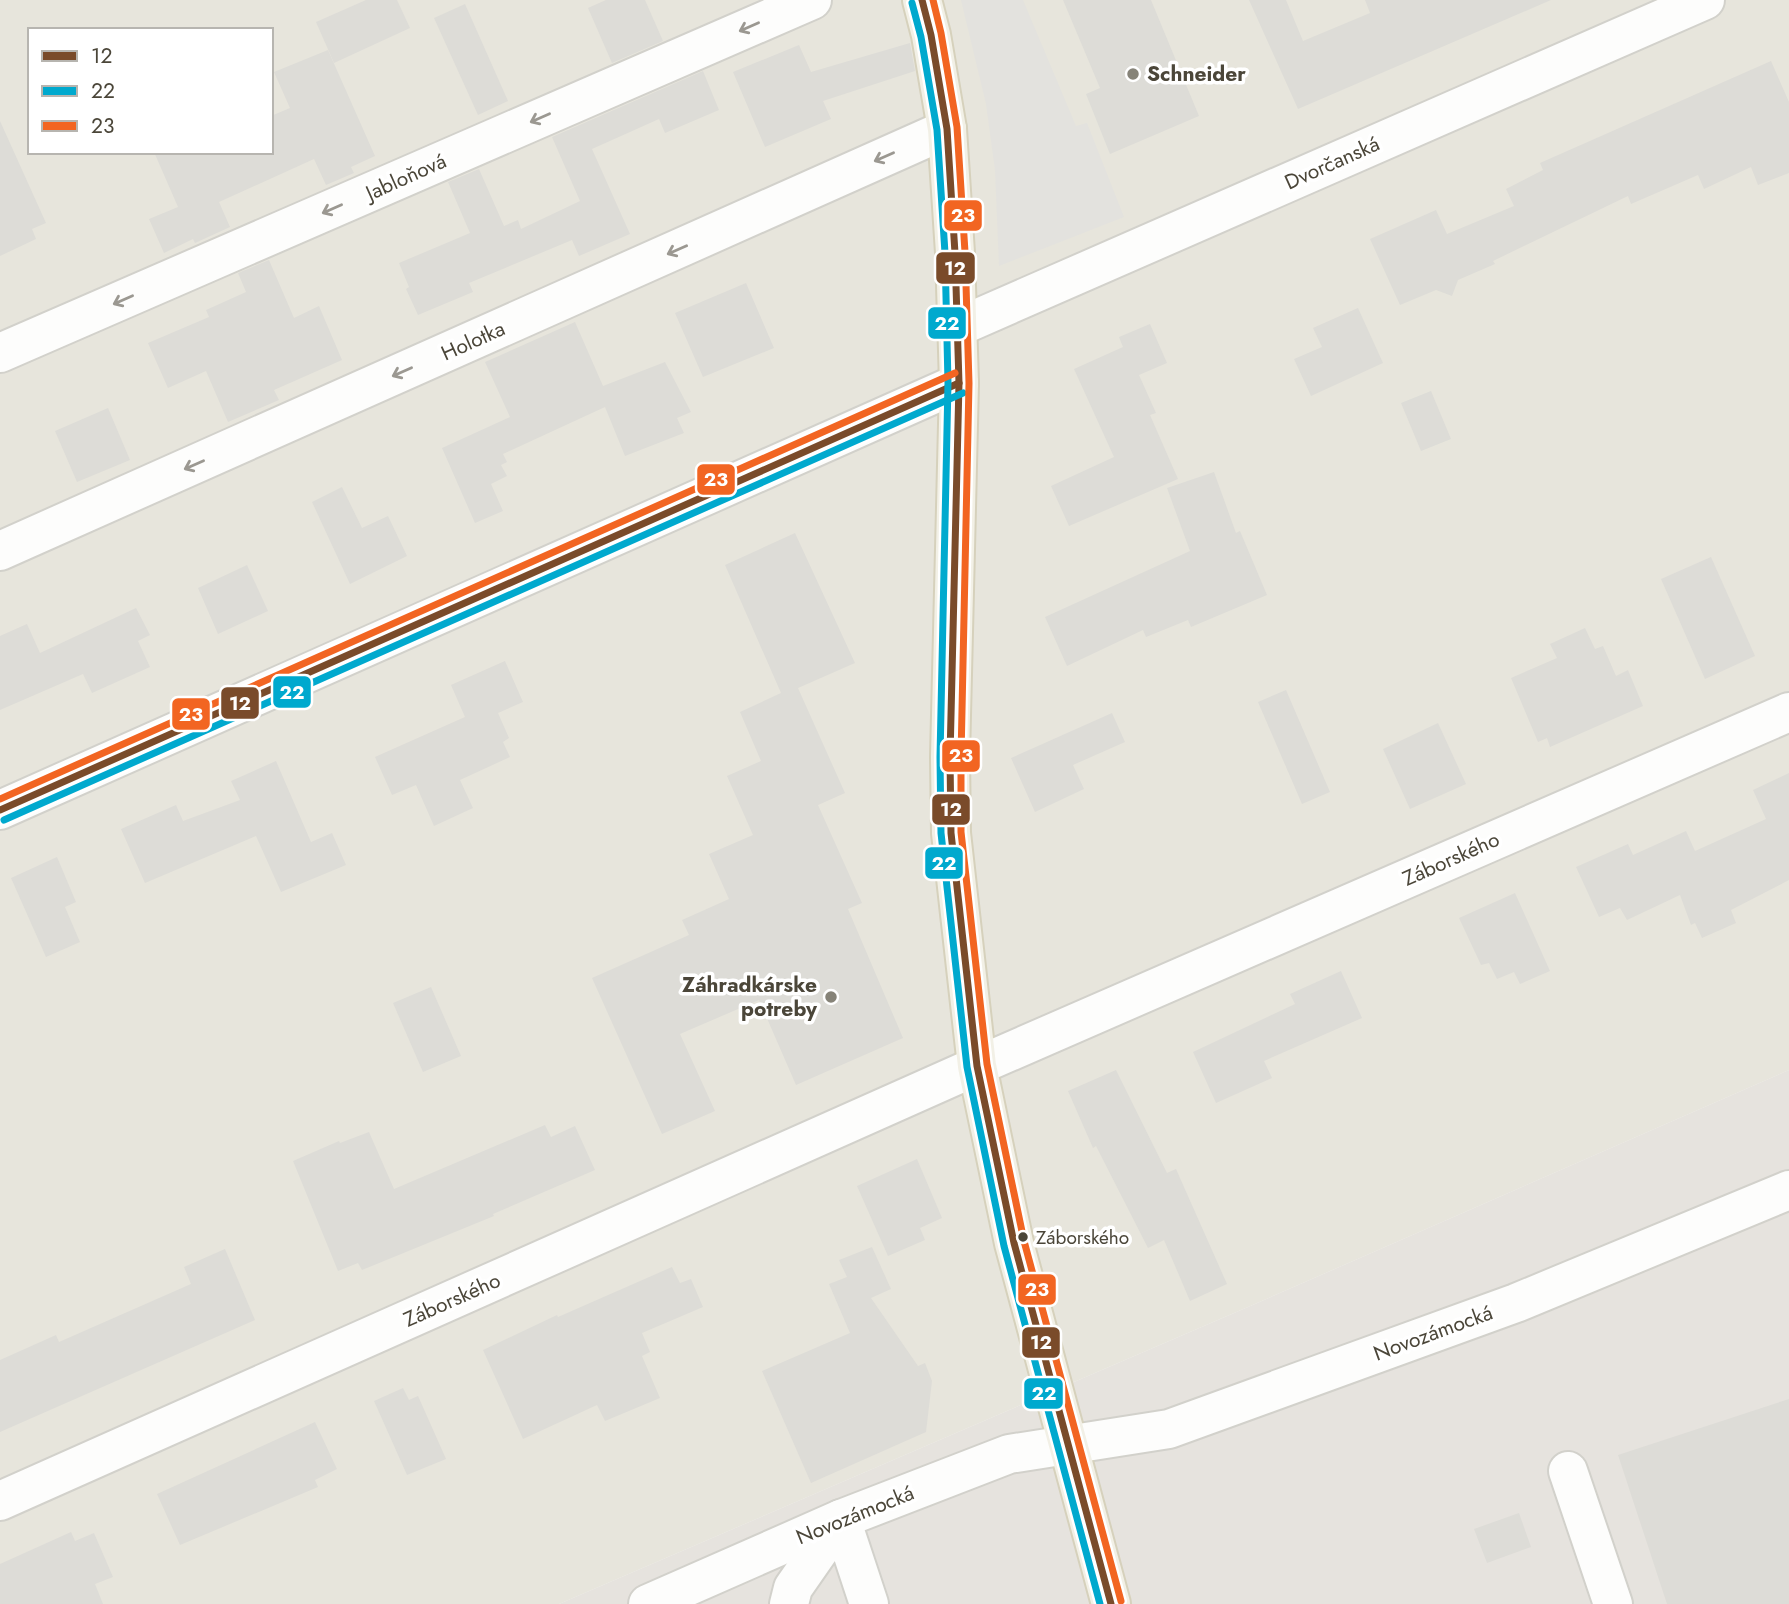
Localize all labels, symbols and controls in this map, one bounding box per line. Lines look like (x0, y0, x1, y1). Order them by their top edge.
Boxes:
one-way arrow (739, 21, 760, 34)
legend (28, 28, 273, 154)
text: 12 (91, 41, 112, 71)
place label: Schneider (1147, 59, 1246, 89)
marker: Schneider (1125, 66, 1141, 82)
text: 22 (91, 76, 115, 106)
text: 23 (91, 111, 114, 141)
one-way arrow (530, 112, 552, 125)
street label: Dvorčanská (1280, 129, 1384, 197)
street label: Jabloňová (358, 146, 451, 209)
one-way arrow (874, 151, 896, 164)
line badge: 23 (943, 199, 983, 232)
text: 23 (951, 202, 975, 229)
one-way arrow (322, 203, 343, 216)
one-way arrow (666, 244, 688, 257)
line badge: 12 (935, 251, 976, 285)
text: 12 (944, 255, 966, 282)
one-way arrow (113, 294, 134, 307)
line badge: 22 (927, 306, 967, 340)
text: 22 (935, 310, 959, 337)
street label: Holotka (436, 314, 510, 368)
one-way arrow (392, 366, 413, 379)
one-way arrow (184, 459, 205, 472)
line badge: 23 (696, 463, 736, 496)
text: 23 (704, 466, 728, 493)
line badge: 22 (272, 675, 312, 709)
text: 22 (280, 679, 304, 706)
line badge: 12 (220, 686, 260, 720)
text: 12 (229, 690, 251, 717)
line badge: 23 (171, 697, 211, 731)
text: 23 (179, 701, 203, 728)
line badge: 23 (941, 739, 981, 773)
text: 23 (949, 742, 973, 769)
line badge: 12 (931, 793, 971, 826)
text: 12 (940, 796, 962, 823)
street label: Záborského (1398, 824, 1504, 894)
line badge: 22 (924, 846, 964, 880)
text: 22 (932, 850, 956, 877)
place label: Záhradkárske potreby (682, 970, 818, 1024)
marker: Záhradkárske potreby (823, 989, 839, 1005)
place label: Záborského (1036, 1224, 1129, 1251)
marker: Záborského (1016, 1230, 1030, 1244)
street label: Záborského (399, 1265, 505, 1335)
line badge: 23 (1017, 1273, 1057, 1306)
text: 23 (1025, 1276, 1049, 1303)
street label: Novozámocká (1369, 1298, 1497, 1368)
line badge: 12 (1021, 1326, 1061, 1359)
text: 12 (1030, 1329, 1052, 1356)
line badge: 22 (1023, 1377, 1064, 1410)
text: 22 (1032, 1380, 1056, 1407)
street label: Novozámocká (792, 1478, 918, 1552)

